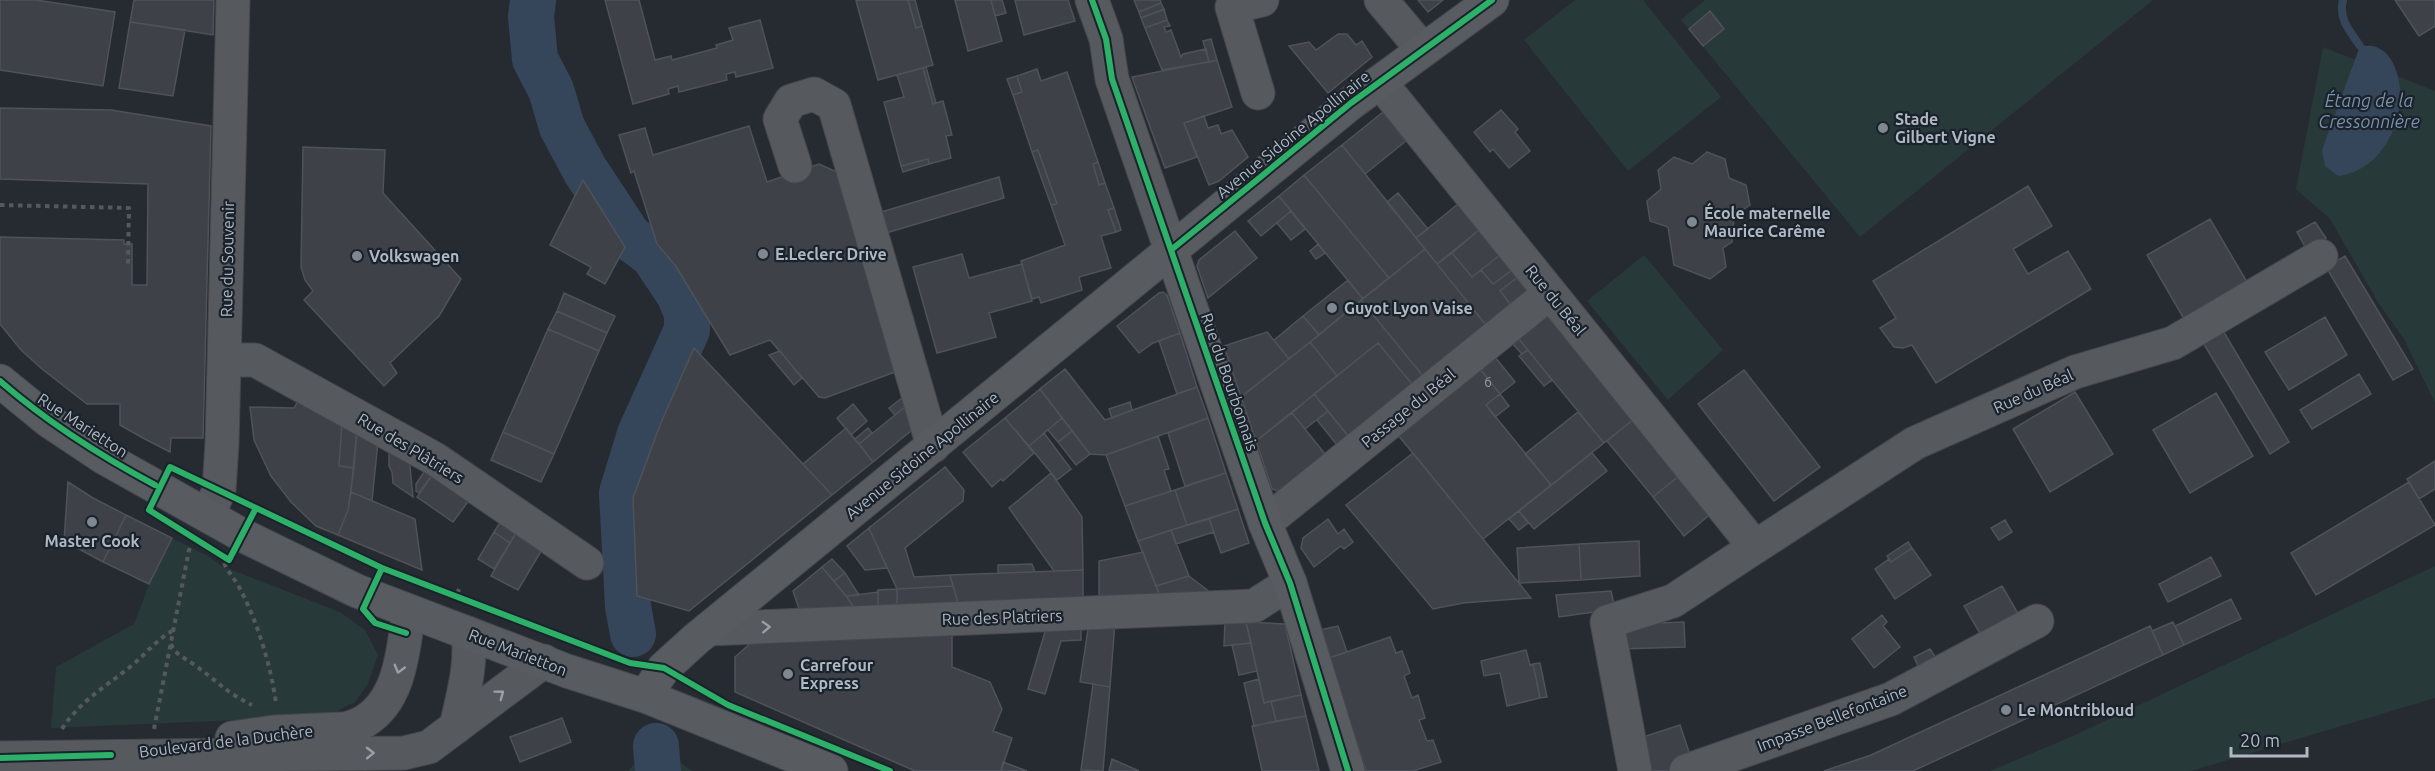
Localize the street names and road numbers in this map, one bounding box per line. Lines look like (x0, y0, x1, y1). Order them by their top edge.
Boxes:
street label: Avenue Sidoine Apollinaire (1213, 67, 1373, 201)
street label: Rue du Souvenir (217, 201, 237, 317)
street label: Rue du Béal (1522, 261, 1590, 339)
street label: Rue du Bourbonnais (1198, 311, 1262, 453)
street label: Passage du Béal (1358, 365, 1458, 451)
street label: Rue du Béal (1990, 365, 2076, 417)
street label: Avenue Sidoine Apollinaire (842, 388, 1002, 522)
street label: Rue Marietton (35, 389, 131, 461)
street label: Rue des Plâtriers (355, 409, 467, 487)
street label: Rue des Platriers (941, 606, 1063, 628)
street label: Rue Marietton (466, 625, 570, 679)
street label: Impasse Bellefontaine (1755, 681, 1909, 755)
street label: Boulevard de la Duchère (138, 721, 314, 761)

